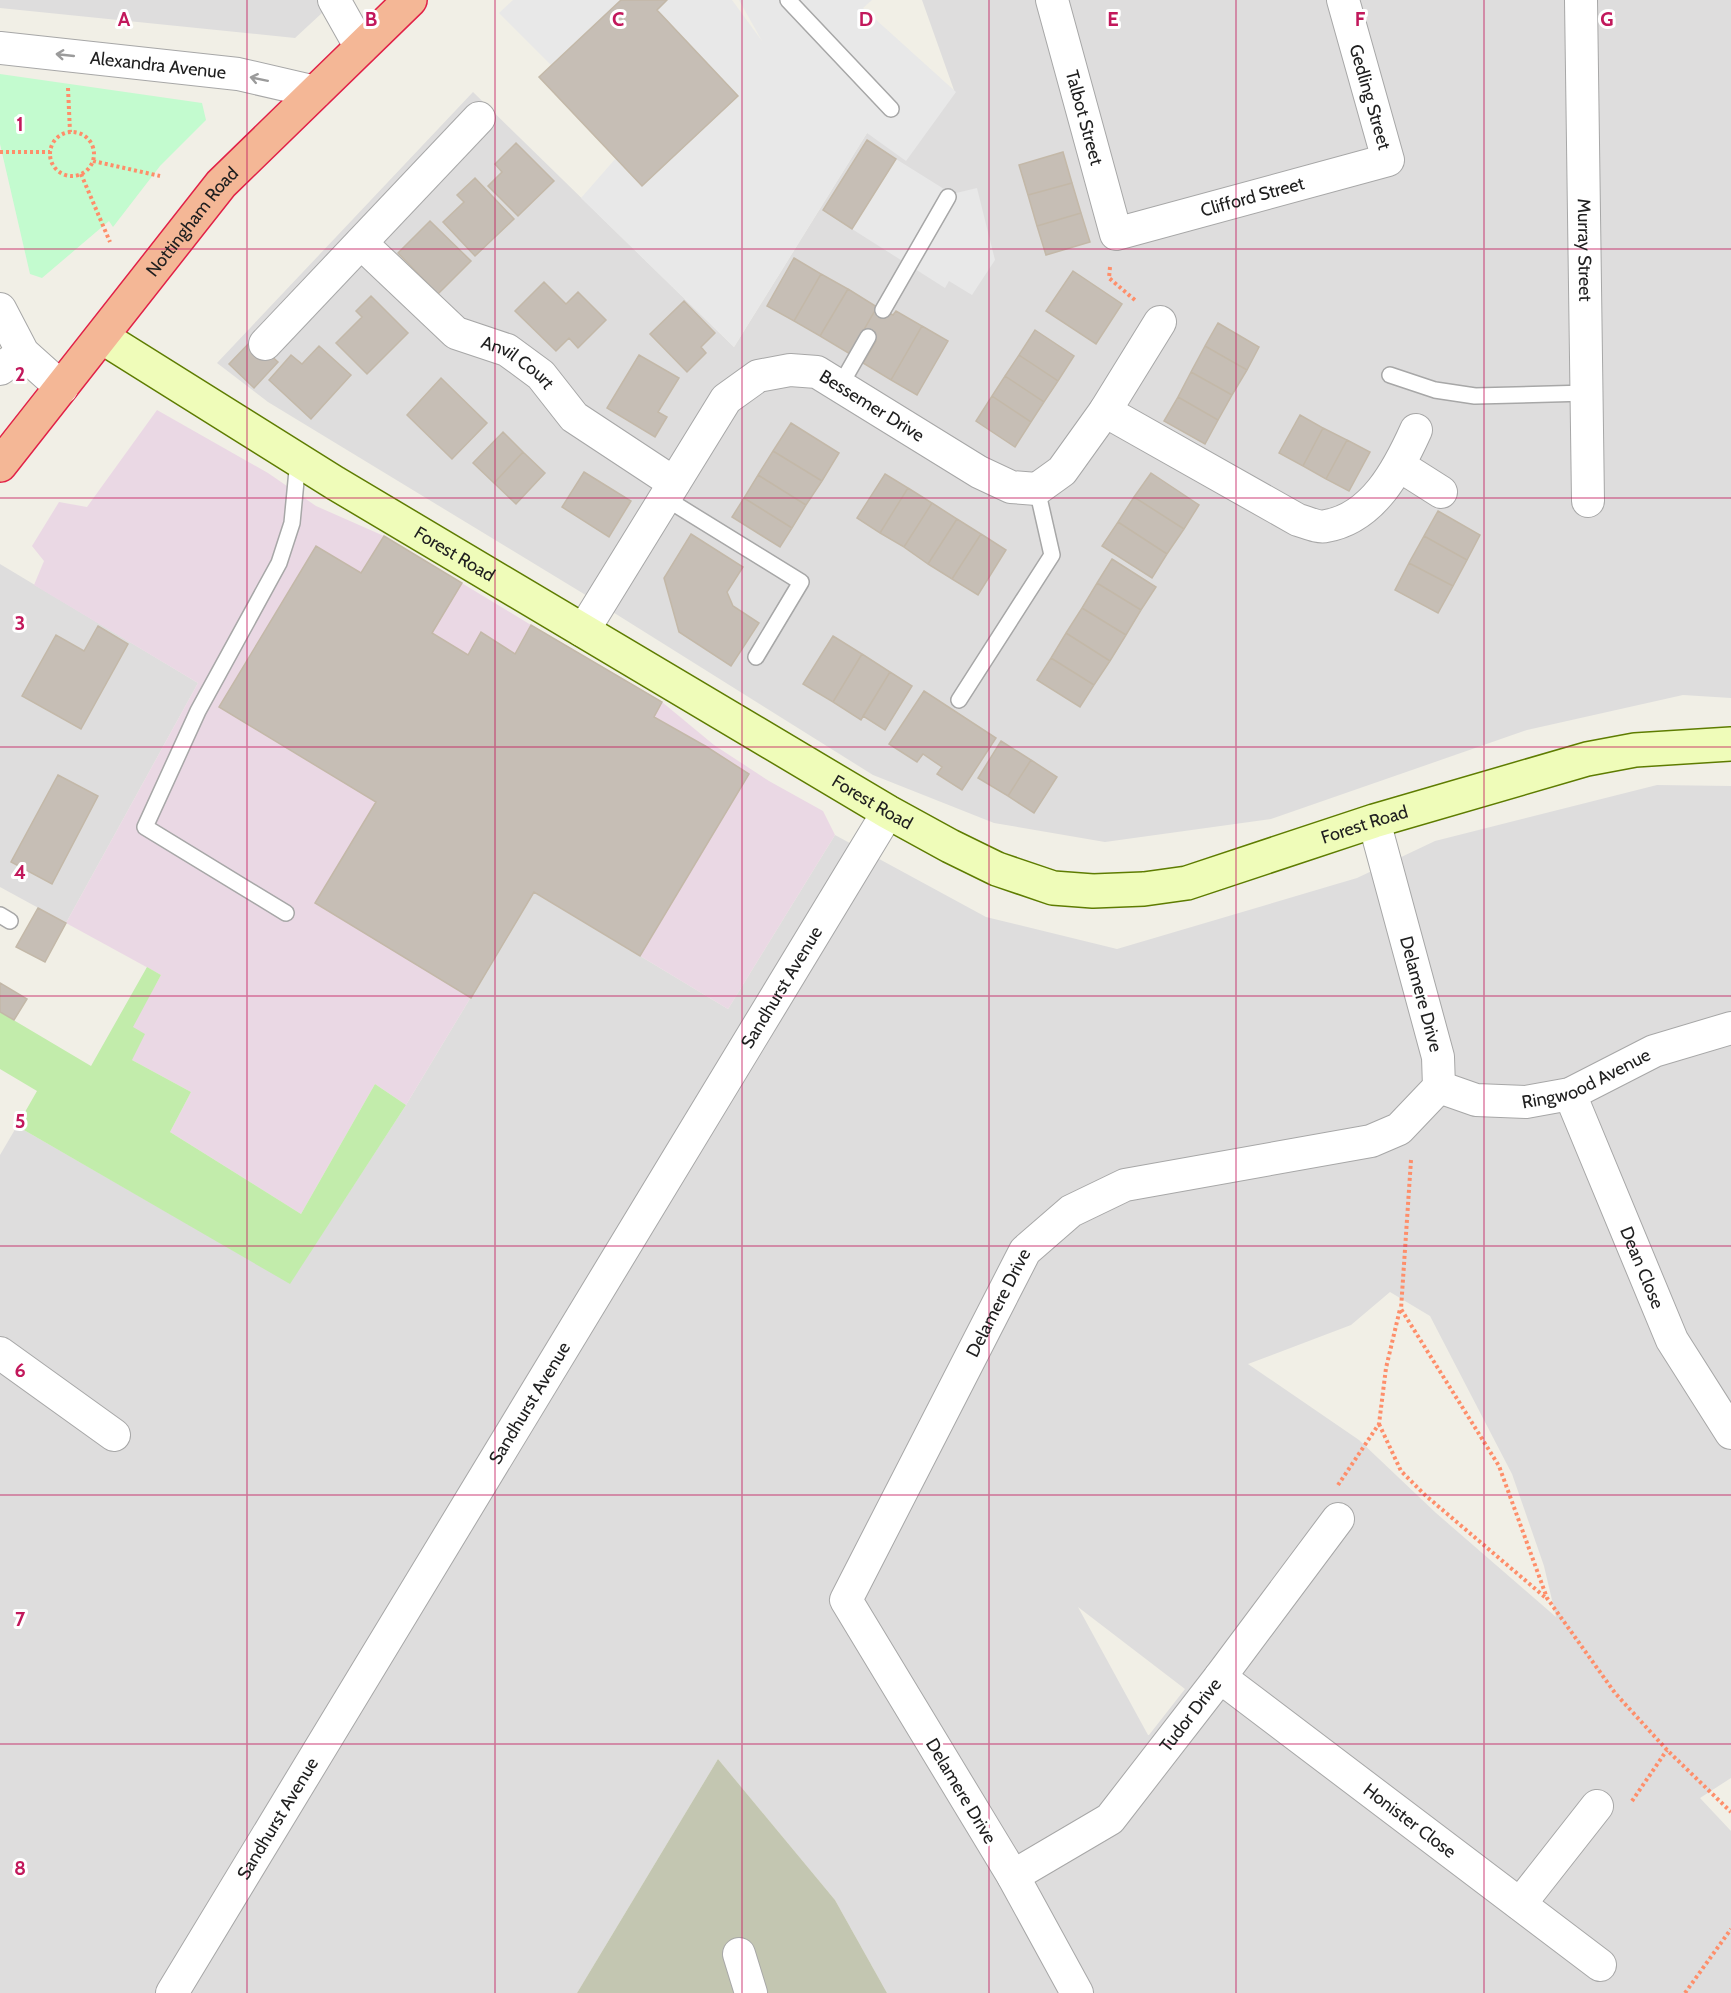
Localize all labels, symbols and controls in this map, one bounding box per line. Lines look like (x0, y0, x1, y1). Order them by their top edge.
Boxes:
text: A (118, 7, 131, 31)
text: B (365, 7, 377, 31)
text: C (612, 7, 624, 31)
text: D (859, 7, 873, 31)
text: E (1107, 7, 1119, 31)
text: F (1355, 7, 1366, 31)
text: G (1600, 7, 1614, 31)
street label: Gedling Street (1344, 42, 1396, 152)
street label: Alexandra Avenue (89, 47, 227, 84)
one-way arrow (56, 49, 76, 60)
street label: Talbot Street (1061, 68, 1108, 168)
one-way arrow (250, 73, 269, 84)
text: 1 (16, 112, 24, 136)
street label: Nottingham Road (141, 162, 243, 281)
street label: Clifford Street (1198, 172, 1307, 221)
street label: Murray Street (1573, 198, 1596, 302)
street label: Anvil Court (478, 331, 559, 394)
text: 2 (15, 362, 25, 386)
street label: Bessemer Drive (815, 365, 928, 447)
street label: Forest Road (410, 522, 499, 587)
text: 3 (15, 611, 25, 635)
street label: Forest Road (828, 770, 917, 834)
street label: Forest Road (1318, 801, 1410, 849)
text: 4 (14, 860, 26, 884)
street label: Sandhurst Avenue (736, 922, 827, 1052)
street label: Delamere Drive (1395, 934, 1447, 1054)
street label: Ringwood Avenue (1520, 1044, 1654, 1114)
text: 5 (15, 1109, 25, 1133)
street label: Dean Close (1615, 1223, 1669, 1312)
street label: Delamere Drive (961, 1245, 1035, 1361)
street label: Sandhurst Avenue (484, 1338, 575, 1468)
text: 6 (14, 1358, 26, 1382)
text: 7 (15, 1607, 26, 1631)
street label: Tudor Drive (1155, 1674, 1226, 1756)
street label: Delamere Drive (921, 1734, 1001, 1848)
street label: Sandhurst Avenue (232, 1753, 323, 1884)
street label: Honister Close (1359, 1779, 1460, 1863)
text: 8 (14, 1856, 26, 1880)

